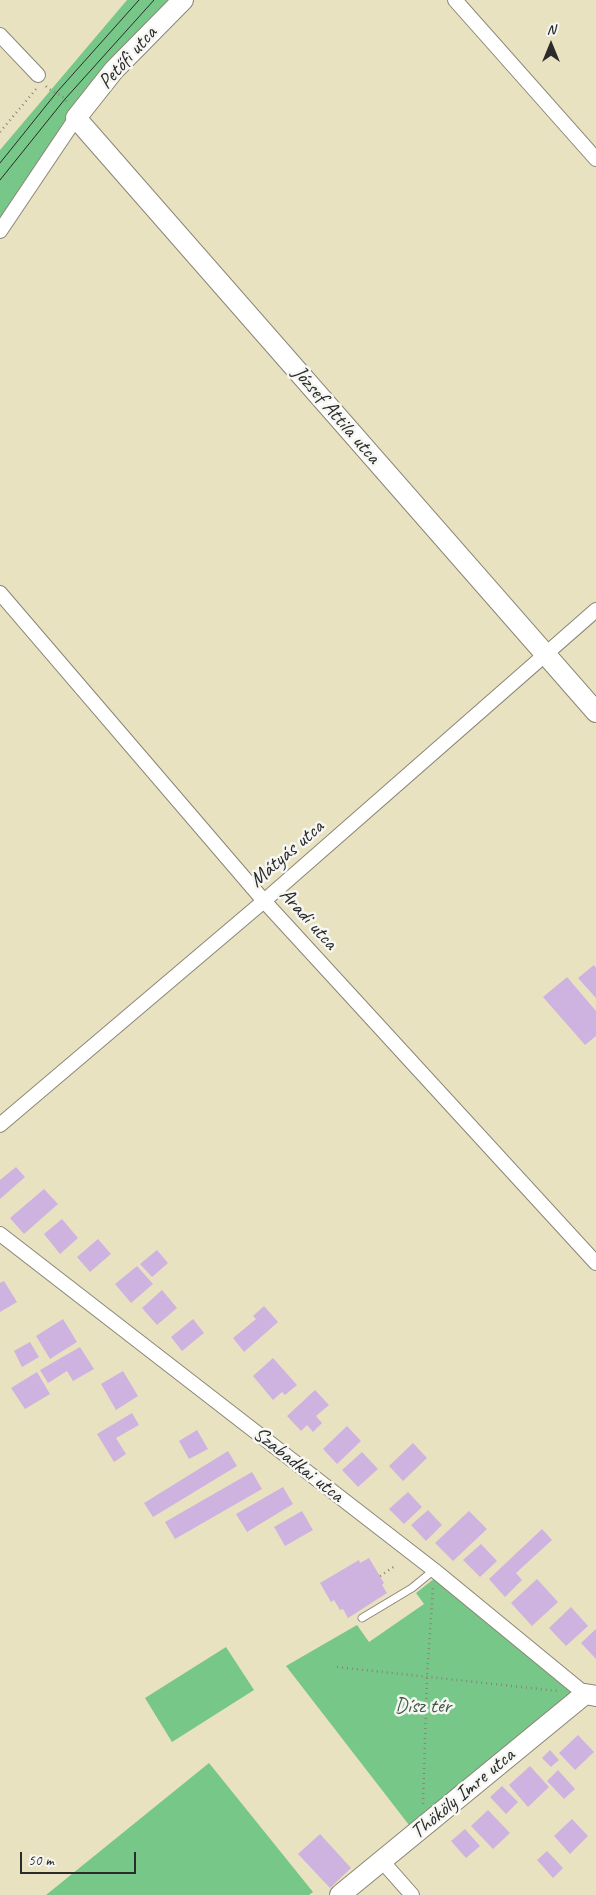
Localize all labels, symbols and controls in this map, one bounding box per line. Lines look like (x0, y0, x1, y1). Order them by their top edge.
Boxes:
north arrow (526, 20, 576, 70)
street label: Petőfi utca (93, 21, 163, 95)
text: N (547, 21, 555, 38)
street label: József Attila utca (287, 361, 385, 469)
street label: Mátyás utca (245, 815, 329, 893)
street label: Aradi utca (274, 883, 342, 955)
street label: Szabadkai utca (248, 1422, 348, 1508)
park label: Dísz tér (395, 1693, 451, 1719)
street label: Thököly Imre utca (406, 1743, 520, 1845)
scale bar (22, 1842, 139, 1874)
text: 50 m (28, 1851, 54, 1870)

